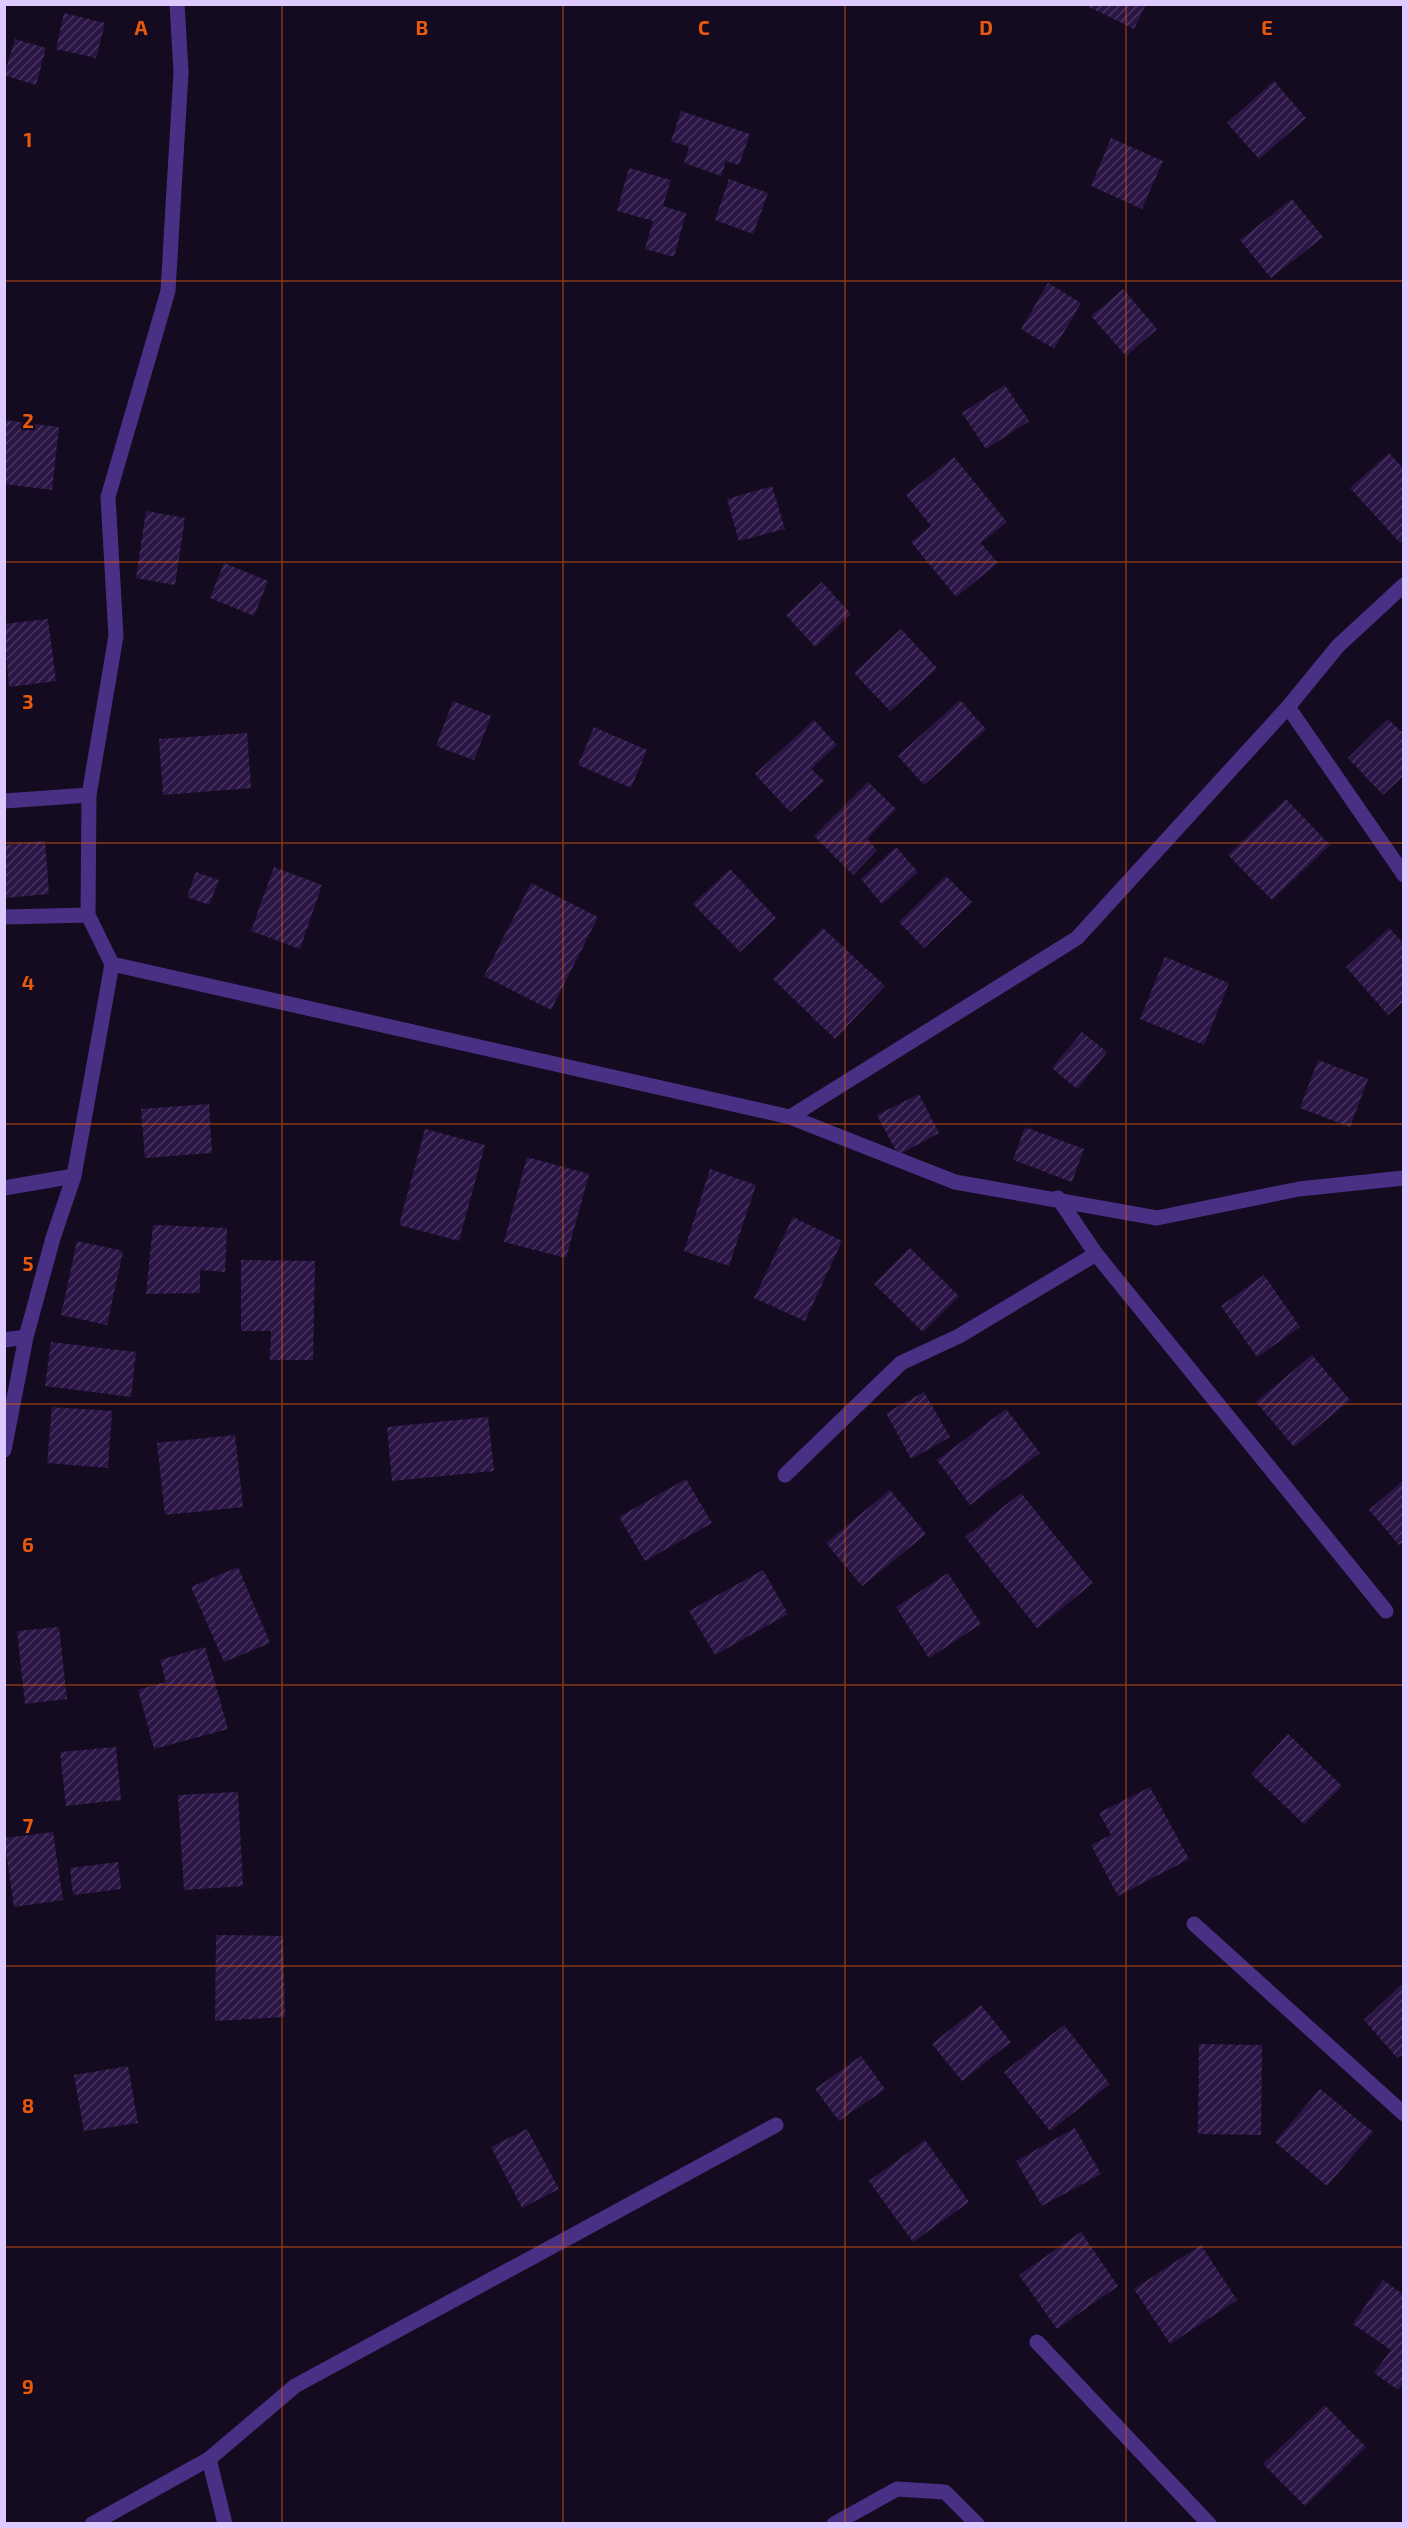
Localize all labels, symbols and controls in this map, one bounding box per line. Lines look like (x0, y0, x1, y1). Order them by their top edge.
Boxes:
text: A (134, 15, 148, 39)
text: B (416, 15, 428, 39)
text: C (698, 15, 710, 39)
text: D (979, 15, 993, 39)
text: E (1261, 15, 1273, 39)
text: 1 (24, 127, 32, 151)
text: 2 (22, 408, 34, 432)
text: 3 (22, 689, 34, 713)
text: 4 (22, 970, 35, 994)
text: 5 (22, 1251, 34, 1275)
text: 6 (22, 1532, 34, 1556)
text: 7 (23, 1813, 34, 1837)
text: 8 (22, 2093, 34, 2117)
text: 9 (22, 2374, 34, 2398)

